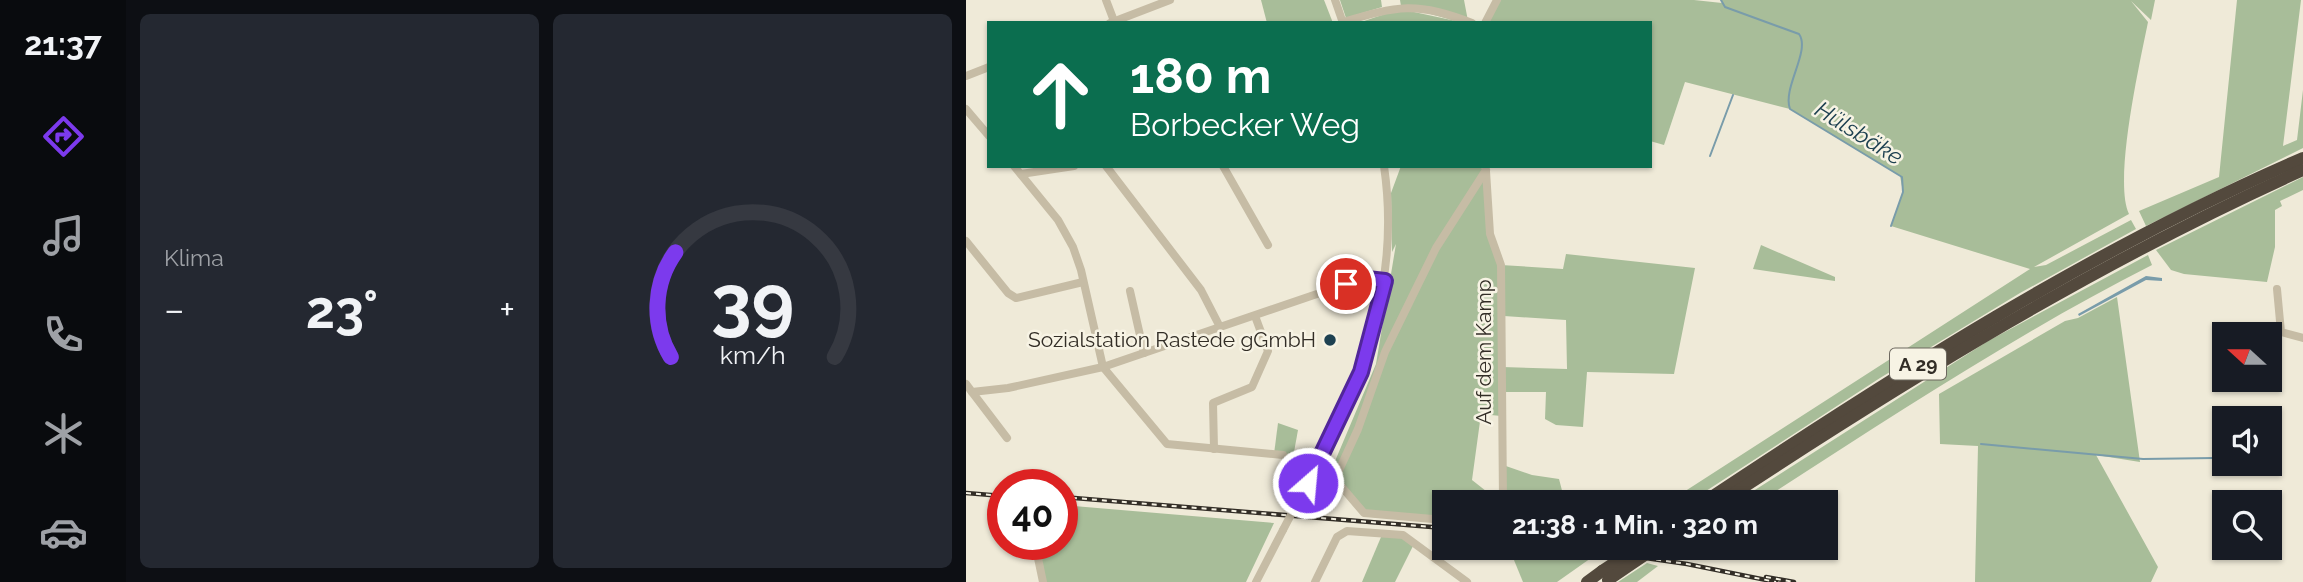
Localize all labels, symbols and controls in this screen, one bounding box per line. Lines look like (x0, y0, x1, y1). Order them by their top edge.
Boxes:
text: 21:37 (24, 25, 102, 62)
text: 180 m (1130, 47, 1271, 104)
icon: ahead (1015, 49, 1106, 140)
water label: Hülsbäke (1811, 95, 1908, 170)
text: Borbecker Weg (1130, 106, 1360, 143)
icon: directions (39, 112, 88, 161)
icon: music (39, 211, 88, 260)
text: Klima (164, 244, 224, 271)
pin (1316, 254, 1376, 314)
text: 39 (711, 259, 794, 344)
icon: arrive (1327, 265, 1365, 303)
text: 23° (306, 279, 378, 340)
street label: Auf dem Kamp (1471, 279, 1496, 425)
text: − (164, 287, 184, 332)
text: + (499, 287, 515, 332)
icon: phone (39, 310, 88, 359)
north arrow (2212, 322, 2282, 392)
map controls (2212, 322, 2282, 560)
place label: Sozialstation Rastede gGmbH (1028, 327, 1316, 352)
marker: Sozialstation Rastede gGmbH (1322, 332, 1338, 348)
text: km/h (720, 340, 785, 370)
road number: A 29 (1890, 348, 1946, 380)
button: sound (2212, 406, 2282, 476)
icon: climate (39, 409, 88, 458)
position arrow (1271, 446, 1345, 520)
speed limit sign: 40 (987, 469, 1078, 560)
button: search (2212, 490, 2282, 560)
icon: car (39, 508, 88, 557)
text: 21:38 · 1 Min. · 320 m (1512, 510, 1758, 540)

